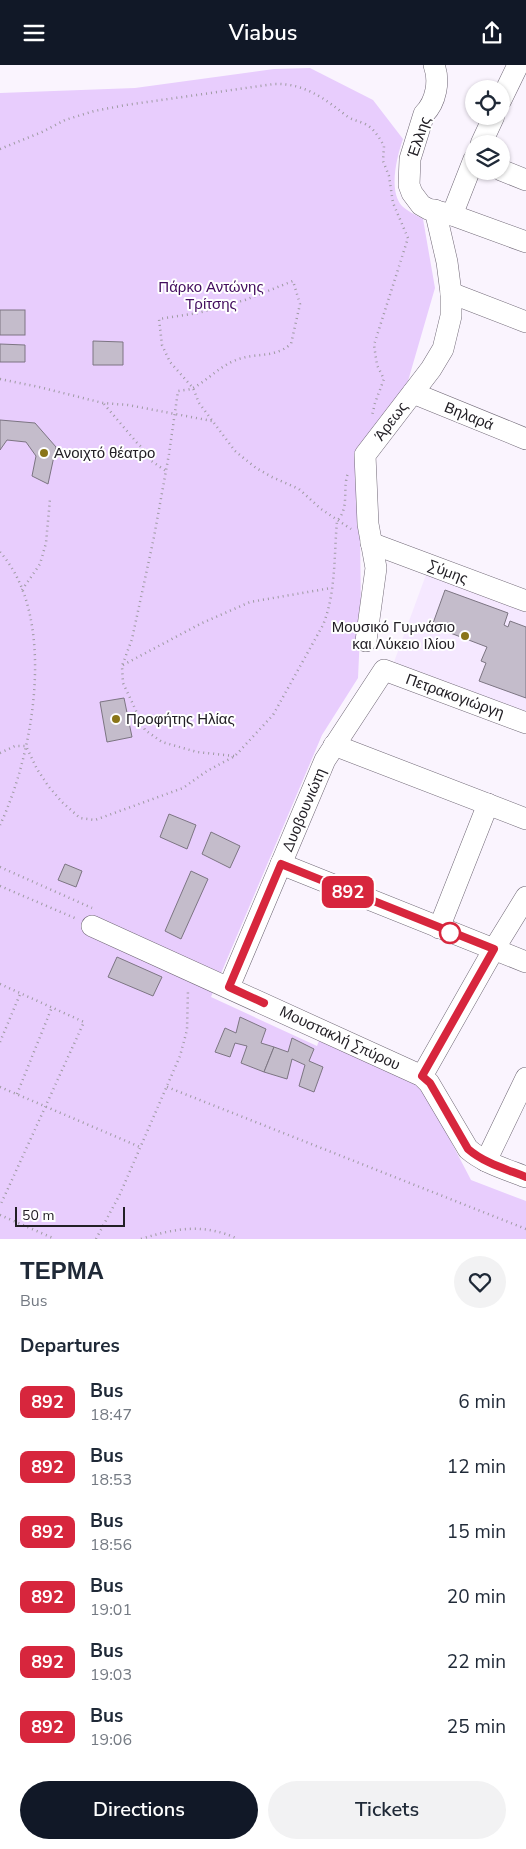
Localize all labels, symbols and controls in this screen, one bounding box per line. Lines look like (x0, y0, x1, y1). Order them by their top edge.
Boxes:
text: Viabus (229, 18, 297, 48)
icon: menu (20, 19, 48, 47)
icon: share (478, 19, 506, 47)
map controls (465, 80, 510, 180)
button: locate (465, 80, 510, 125)
street label: Έλλης (402, 114, 435, 161)
button: layers (465, 135, 510, 180)
park label: Πάρκο Αντώνης Τρίτσης (158, 277, 264, 314)
street label: Άρεως (370, 397, 412, 445)
street label: Βηλαρά (441, 397, 497, 435)
place label: Ανοιχτό θέατρο (54, 443, 155, 463)
marker: Ανοιχτό θέατρο (38, 447, 50, 459)
street label: Σύμης (425, 555, 471, 589)
place label: Μουσικό Γυμνάσιο και Λύκειο Ιλίου (332, 617, 455, 654)
marker: Μουσικό Γυμνάσιο και Λύκειο Ιλίου (459, 630, 471, 642)
street label: Πετρακογιώργη (403, 669, 507, 723)
place label: Προφήτης Ηλίας (126, 709, 235, 729)
marker: Προφήτης Ηλίας (110, 713, 122, 725)
street label: Δυοβουνιώτη (277, 765, 331, 855)
line badge: 892 (319, 876, 377, 908)
text: 892 (332, 880, 364, 904)
unlabelled marker (439, 922, 461, 944)
street label: Μουστακλή Σπύρου (276, 1001, 404, 1075)
scale bar (15, 1204, 125, 1227)
text: 50 m (22, 1206, 54, 1225)
text: ΤΕΡΜΑ (20, 1255, 104, 1287)
button: heart (454, 1256, 506, 1308)
text: Bus (20, 1290, 48, 1312)
text: Departures (20, 1333, 120, 1359)
text: Bus (90, 1378, 123, 1404)
text: 6 min (458, 1389, 506, 1415)
text: 892 (31, 1390, 64, 1414)
text: 18:47 (90, 1404, 132, 1426)
text: Bus (90, 1443, 123, 1469)
text: 12 min (447, 1454, 506, 1480)
text: 892 (31, 1455, 64, 1479)
text: 18:53 (90, 1469, 132, 1491)
text: Bus (90, 1508, 123, 1534)
text: 15 min (447, 1519, 506, 1545)
text: 892 (31, 1520, 64, 1544)
text: 18:56 (90, 1534, 132, 1556)
text: Bus (90, 1573, 123, 1599)
text: 20 min (447, 1584, 506, 1610)
text: 892 (31, 1585, 64, 1609)
text: 19:01 (90, 1599, 132, 1621)
text: Bus (90, 1638, 123, 1664)
text: 22 min (447, 1649, 506, 1675)
text: 892 (31, 1650, 64, 1674)
text: 19:03 (90, 1664, 132, 1686)
text: Bus (90, 1703, 123, 1729)
text: 25 min (447, 1714, 506, 1740)
text: 892 (31, 1715, 64, 1739)
text: 19:06 (90, 1729, 132, 1751)
button: Directions (20, 1781, 258, 1839)
button: Tickets (268, 1781, 506, 1839)

